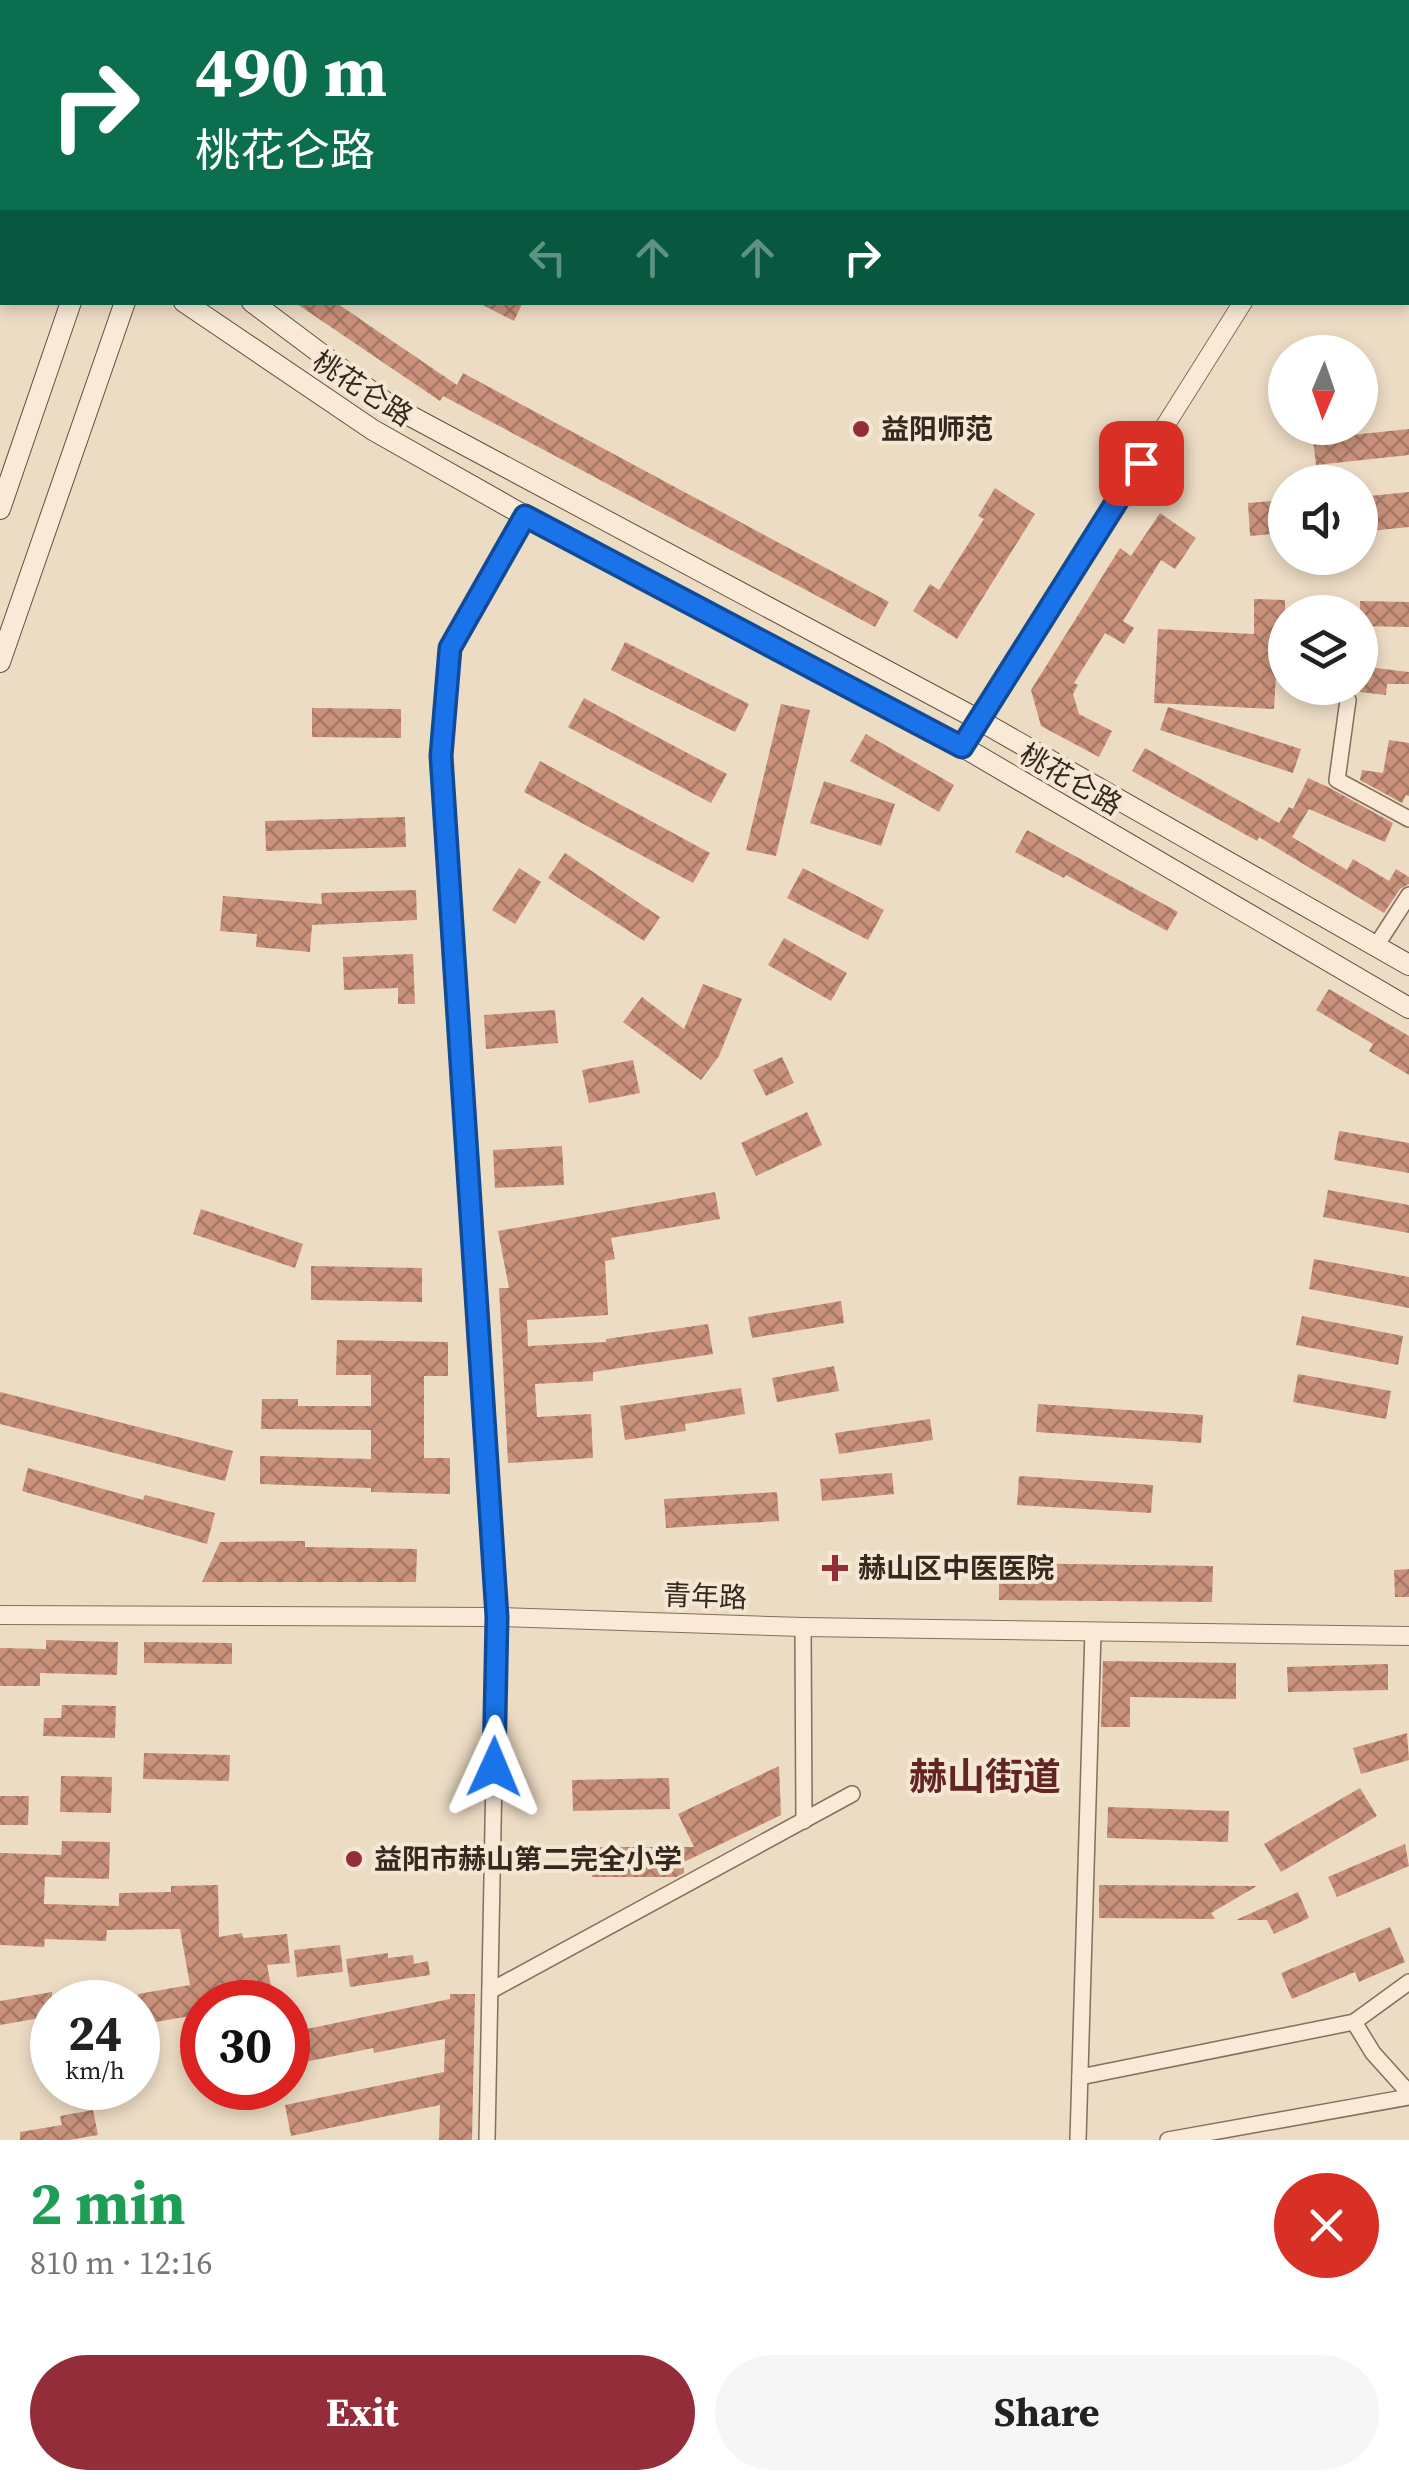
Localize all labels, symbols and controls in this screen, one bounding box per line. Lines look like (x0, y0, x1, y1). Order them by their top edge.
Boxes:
text: 490 m (195, 23, 387, 119)
icon: right (30, 40, 160, 170)
text: 桃花仑路 (195, 119, 375, 181)
icon: left (520, 230, 575, 285)
icon: ahead (625, 230, 680, 285)
icon: ahead (730, 230, 785, 285)
icon: right (835, 230, 890, 285)
north arrow (1268, 335, 1378, 445)
map controls (1268, 335, 1378, 705)
street label: 桃花仑路 (306, 342, 420, 434)
place label: 益阳师范 (881, 410, 993, 448)
marker: 益阳师范 (850, 418, 872, 440)
pin (1099, 421, 1184, 506)
icon: arrive (1114, 436, 1169, 491)
button: sound (1268, 465, 1378, 575)
button: layers (1268, 595, 1378, 705)
street label: 桃花仑路 (1013, 735, 1129, 823)
place label: 赫山区中医医院 (858, 1549, 1054, 1587)
marker: 赫山区中医医院 (822, 1555, 848, 1581)
street label: 青年路 (662, 1576, 748, 1616)
position arrow (442, 1715, 546, 1819)
district label: 赫山街道 (909, 1751, 1061, 1803)
place label: 益阳市赫山第二完全小学 (374, 1840, 682, 1878)
marker: 益阳市赫山第二完全小学 (343, 1848, 365, 1870)
speed limit sign: 30 (180, 1980, 310, 2110)
text: 24 (68, 1998, 122, 2067)
text: km/h (65, 2053, 125, 2087)
text: 2 min (30, 2162, 186, 2244)
button: close (1274, 2173, 1379, 2278)
text: 810 m · 12:16 (30, 2241, 212, 2285)
button: Exit (30, 2355, 695, 2470)
button: Share (715, 2355, 1379, 2470)

